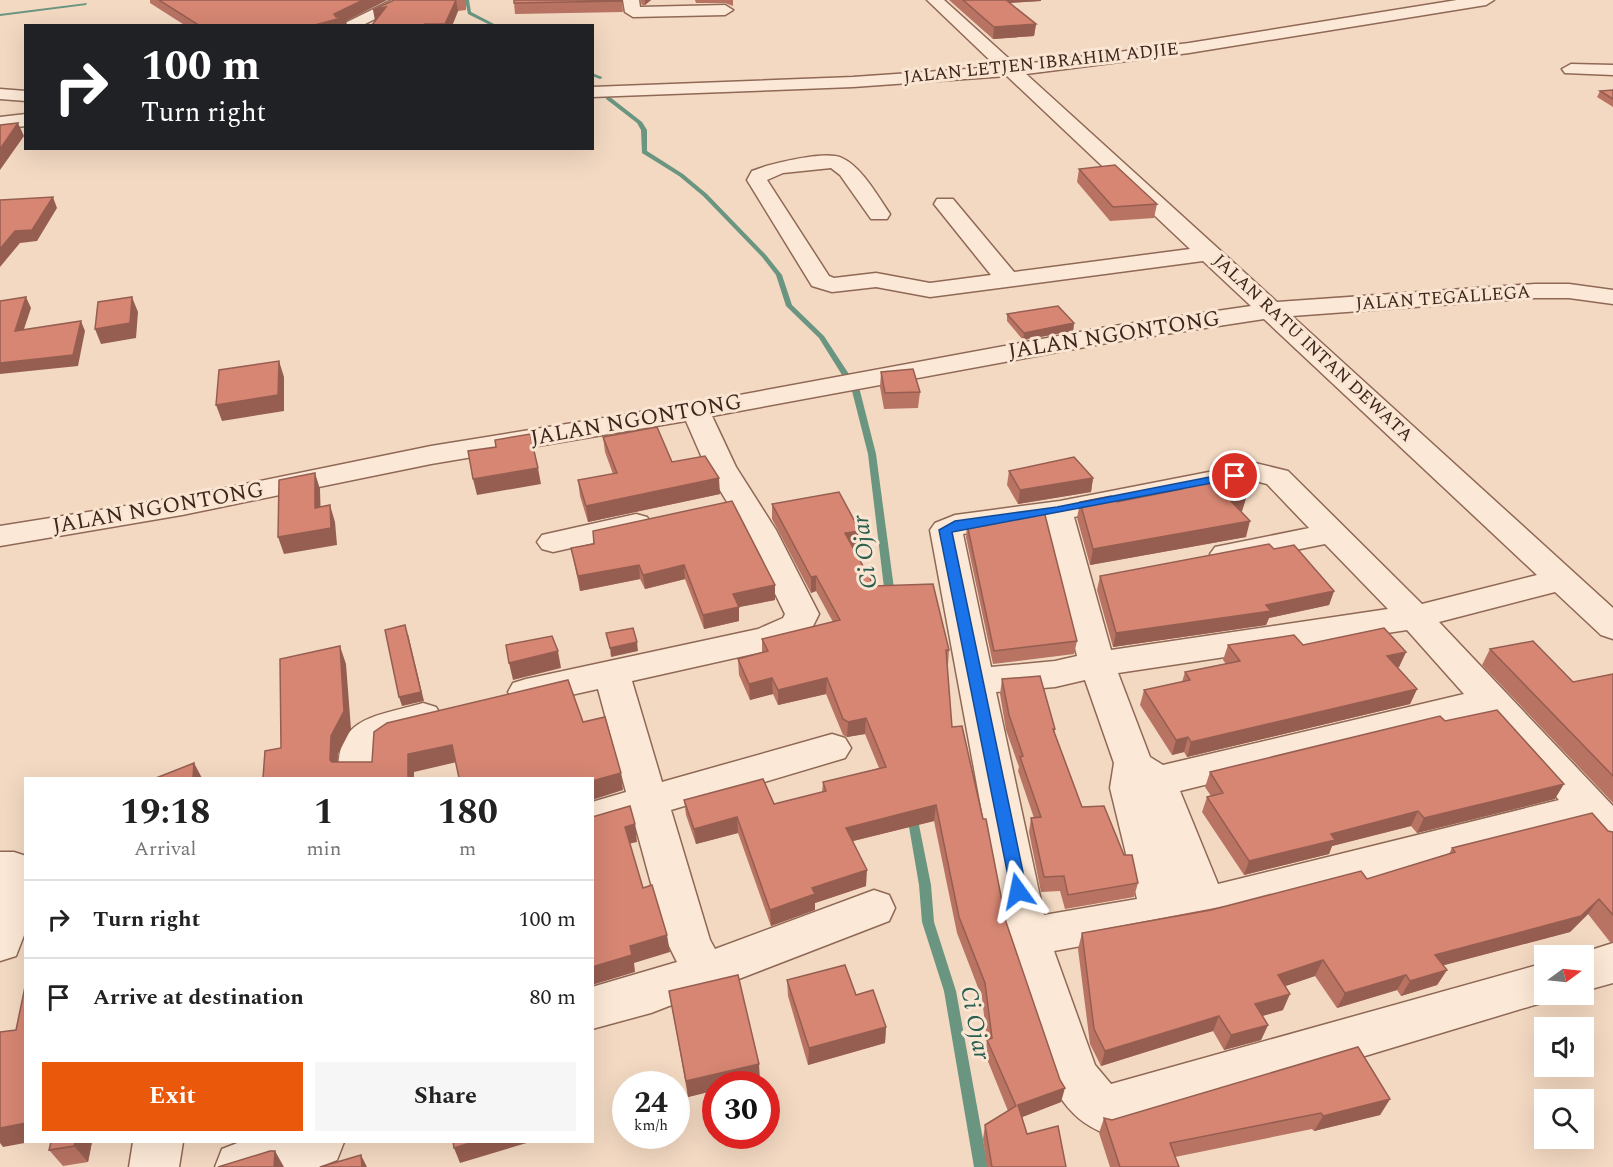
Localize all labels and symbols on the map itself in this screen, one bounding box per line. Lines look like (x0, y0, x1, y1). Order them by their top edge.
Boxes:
street label: JALAN LETJEN IBRAHIM ADJIE (902, 35, 1180, 91)
street label: JALAN RATU INTAN DEWATA (1207, 248, 1419, 448)
street label: JALAN TEGALLEGA (1355, 278, 1531, 318)
street label: JALAN NGONTONG (1006, 302, 1222, 368)
street label: JALAN NGONTONG (528, 385, 744, 455)
pin (1209, 450, 1260, 501)
street label: JALAN NGONTONG (50, 473, 266, 543)
water label: Ci Ojar (843, 512, 887, 591)
position arrow (986, 859, 1050, 923)
north arrow (1534, 945, 1594, 1005)
water label: Ci Ojar (950, 983, 1000, 1064)
speed limit sign: 30 (702, 1071, 780, 1149)

